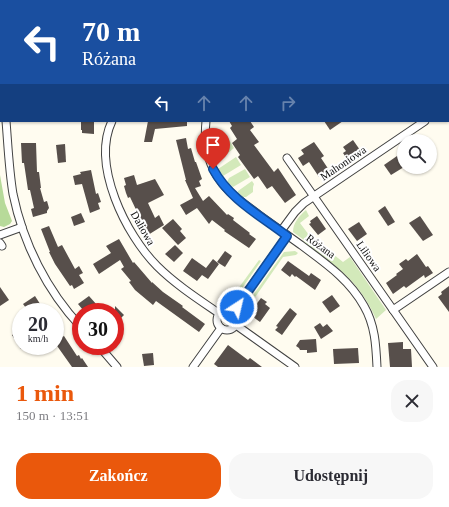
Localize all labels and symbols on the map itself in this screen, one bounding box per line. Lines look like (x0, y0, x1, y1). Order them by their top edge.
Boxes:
pin (196, 128, 230, 169)
street label: Mahoniowa (318, 143, 368, 183)
street label: Daliowa (128, 209, 158, 247)
street label: Różana (304, 231, 338, 261)
street label: Liliowa (354, 239, 384, 274)
position arrow (216, 286, 258, 328)
speed limit sign: 30 (72, 303, 124, 355)

